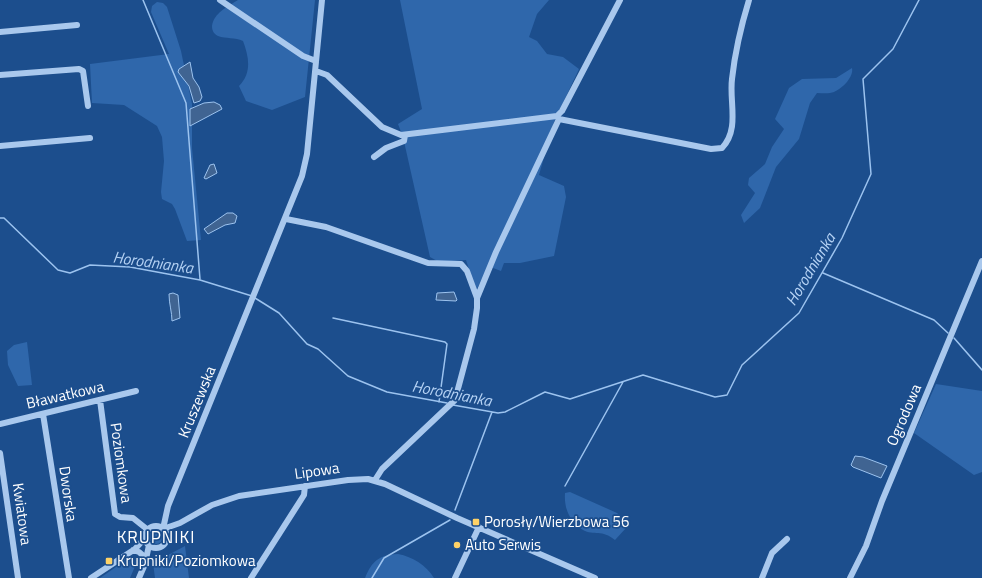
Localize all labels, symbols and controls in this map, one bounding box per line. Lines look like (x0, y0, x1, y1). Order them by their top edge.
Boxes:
water label: Horodnianka (779, 227, 842, 310)
water label: Horodnianka (111, 245, 196, 280)
street label: Kruszewska (172, 362, 222, 441)
street label: Bławatkowa (24, 374, 107, 415)
water label: Horodnianka (410, 374, 495, 413)
street label: Ogrodowa (880, 380, 927, 449)
street label: Poziomkowa (104, 421, 139, 505)
street label: Lipowa (293, 456, 341, 485)
street label: Dworska (53, 465, 84, 524)
street label: Kwiatowa (7, 481, 38, 547)
place label: Porosły/Wierzbowa 56 (484, 510, 629, 533)
marker: Porosły/Wierzbowa 56 (471, 517, 481, 527)
district label: KRUPNIKI (117, 524, 195, 550)
place label: Auto Serwis (465, 533, 541, 556)
marker: Auto Serwis (452, 540, 462, 550)
place label: Krupniki/Poziomkowa (117, 549, 256, 572)
marker: Krupniki/Poziomkowa (104, 556, 114, 566)

